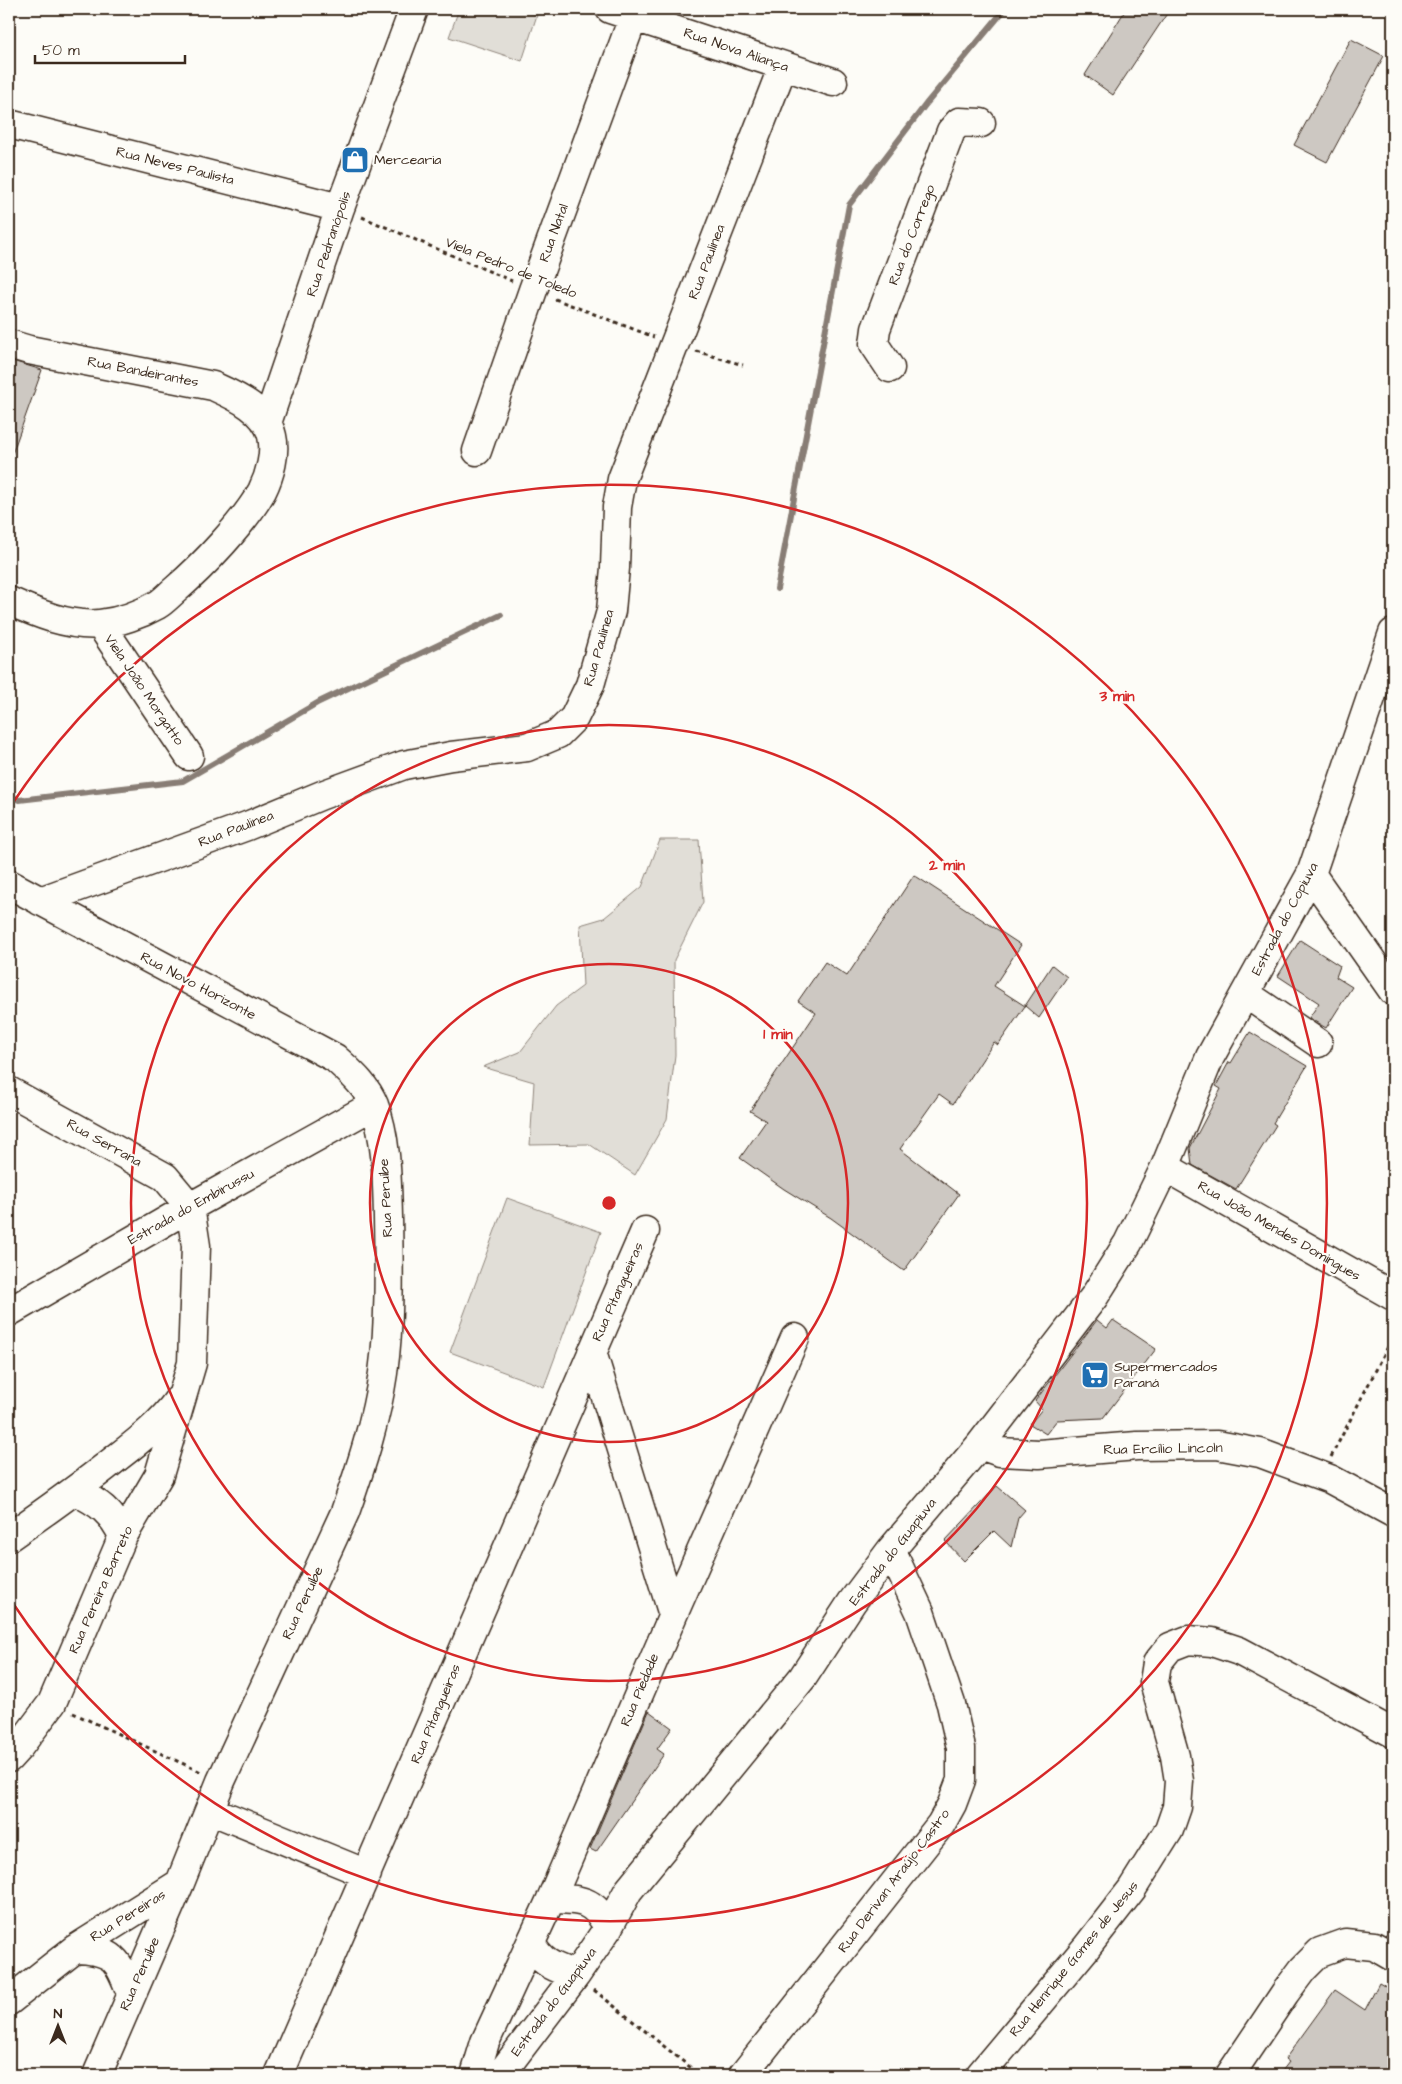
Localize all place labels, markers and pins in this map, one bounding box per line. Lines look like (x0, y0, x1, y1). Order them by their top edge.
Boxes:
shop icon: Mercearia (340, 145, 370, 175)
place label: Mercearia (374, 150, 441, 170)
centre of rings (600, 1194, 618, 1212)
place label: Supermercados Paraná (1114, 1357, 1217, 1393)
supermarket icon: Supermercados Paraná (1080, 1360, 1110, 1390)

